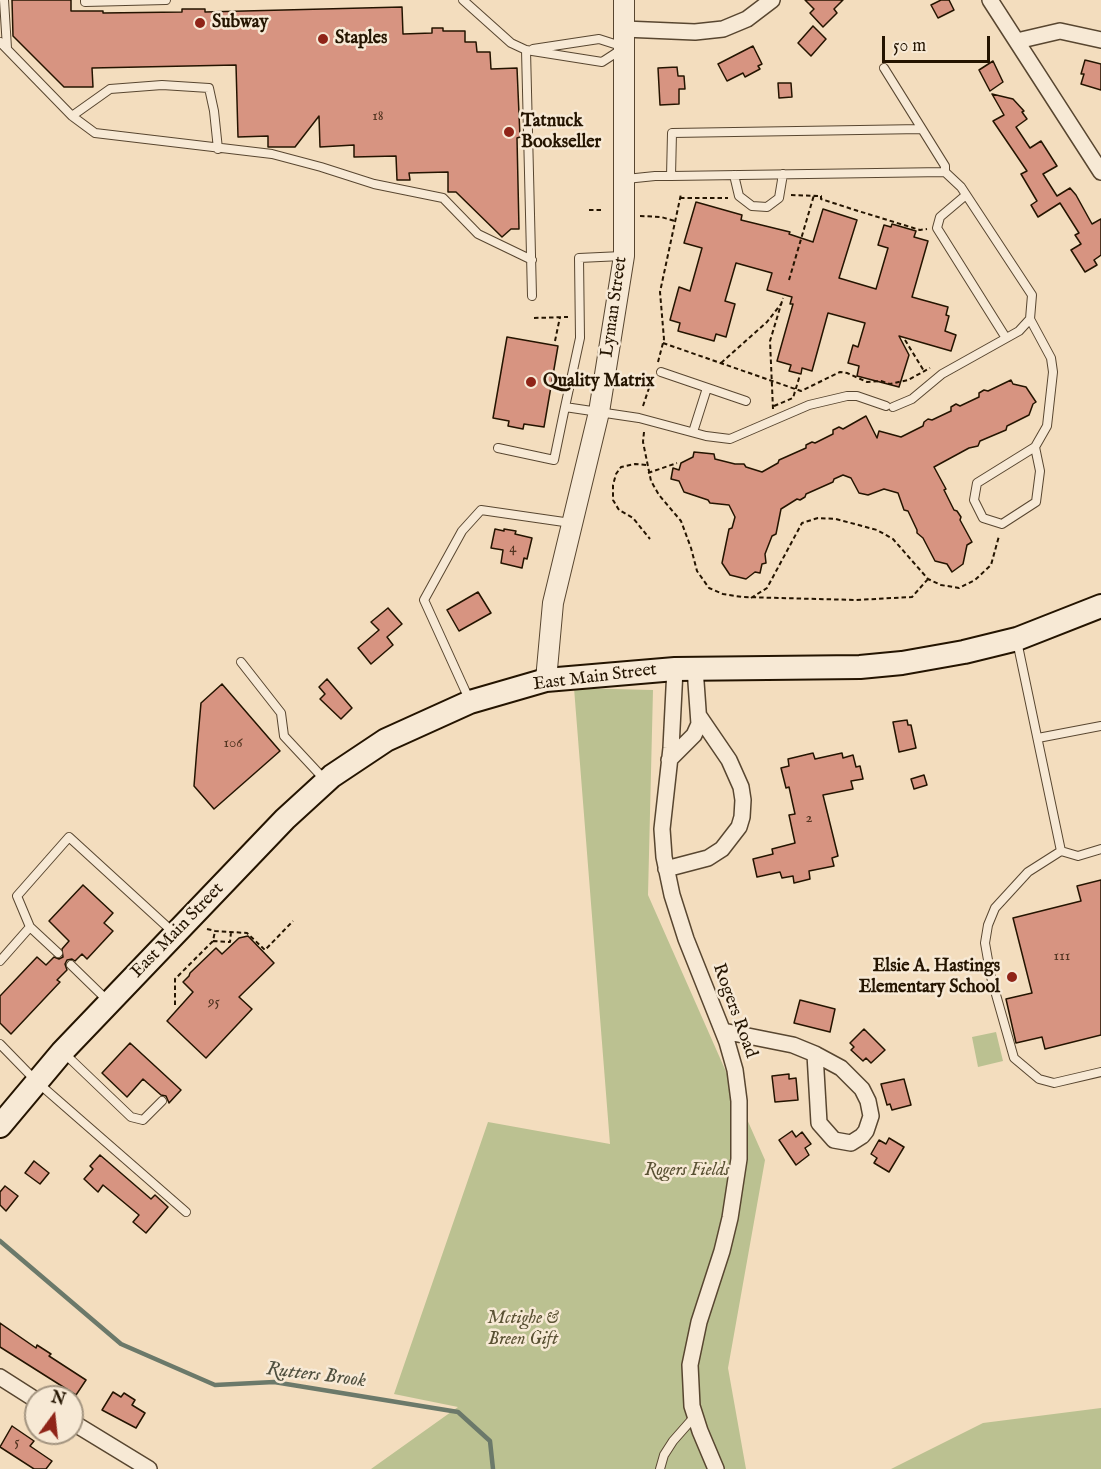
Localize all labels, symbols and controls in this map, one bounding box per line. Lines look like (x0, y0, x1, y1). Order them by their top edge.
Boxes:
place label: Subway (212, 12, 268, 34)
marker: Subway (193, 16, 207, 30)
scale bar (885, 24, 993, 62)
place label: Staples (335, 28, 387, 50)
marker: Staples (316, 32, 330, 46)
text: 50 m (893, 35, 926, 58)
house number: 18 (372, 108, 384, 126)
place label: Tatnuck Bookseller (521, 111, 601, 154)
marker: Tatnuck Bookseller (502, 125, 516, 139)
street label: Lyman Street (597, 255, 633, 359)
place label: Quality Matrix (543, 371, 655, 393)
marker: Quality Matrix (524, 375, 538, 389)
house number: 4 (509, 540, 517, 558)
street label: East Main Street (532, 660, 658, 696)
house number: 106 (223, 735, 243, 753)
house number: 2 (805, 810, 813, 828)
street label: East Main Street (127, 879, 229, 983)
house number: 111 (1054, 948, 1070, 966)
place label: Elsie A. Hastings Elementary School (859, 956, 1000, 998)
street label: Rogers Road (707, 961, 761, 1061)
marker: Elsie A. Hastings Elementary School (1005, 970, 1019, 984)
house number: 95 (208, 994, 220, 1012)
park label: Rogers Fields (644, 1160, 730, 1182)
park label: Mctighe & Breen Gift (487, 1308, 559, 1350)
water label: Rutters Brook (265, 1358, 367, 1394)
north arrow (24, 1385, 84, 1445)
text: N (49, 1388, 67, 1411)
house number: 5 (14, 1434, 20, 1452)

